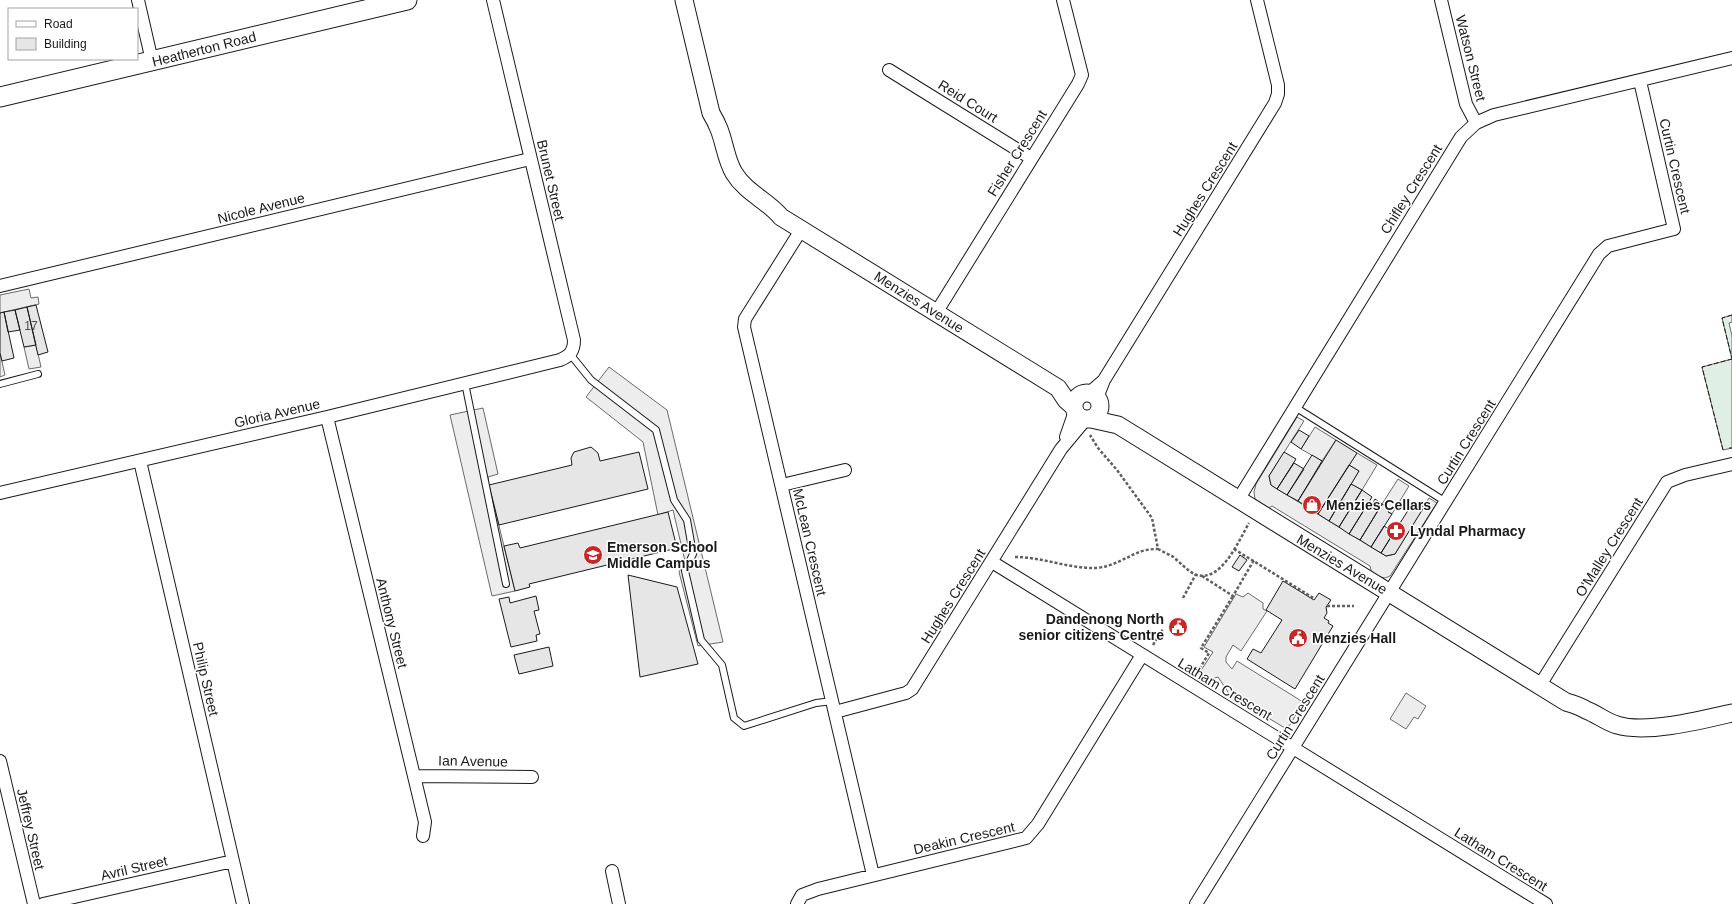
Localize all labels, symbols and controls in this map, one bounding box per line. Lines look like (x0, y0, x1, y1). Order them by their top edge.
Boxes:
legend (8, 8, 138, 60)
street label: Watson Street (1453, 13, 1489, 103)
text: Road (44, 17, 73, 31)
street label: Heatherton Road (150, 28, 258, 70)
text: Building (44, 37, 87, 51)
street label: Reid Court (935, 76, 1001, 126)
street label: Fisher Crescent (984, 107, 1050, 199)
street label: Curtin Crescent (1656, 117, 1694, 215)
street label: Brunet Street (534, 138, 568, 222)
street label: Hughes Crescent (1170, 139, 1241, 239)
street label: Chifley Crescent (1377, 141, 1445, 237)
street label: Nicole Avenue (216, 189, 306, 227)
street label: Menzies Avenue (871, 268, 967, 336)
house number: 17 (24, 319, 38, 333)
street label: Gloria Avenue (232, 395, 322, 431)
street label: Curtin Crescent (1433, 396, 1499, 487)
street label: McLean Crescent (790, 487, 830, 597)
shop icon: Menzies Cellars (1301, 494, 1323, 516)
street label: O'Malley Crescent (1572, 494, 1646, 600)
place label: Menzies Cellars (1326, 497, 1431, 513)
pharmacy icon: Lyndal Pharmacy (1385, 520, 1407, 542)
place label: Lyndal Pharmacy (1410, 523, 1526, 539)
street label: Menzies Avenue (1294, 531, 1390, 597)
place label: Emerson School Middle Campus (607, 539, 717, 571)
school or university icon: Emerson School Middle Campus (582, 544, 604, 566)
street label: Hughes Crescent (918, 546, 989, 646)
street label: Anthony Street (373, 576, 411, 670)
place label: Dandenong North senior citizens Centre (1019, 611, 1164, 643)
public building icon: Dandenong North senior citizens Centre (1167, 616, 1189, 638)
public building icon: Menzies Hall (1287, 627, 1309, 649)
place label: Menzies Hall (1312, 630, 1396, 646)
street label: Philip Street (190, 640, 222, 718)
street label: Latham Crescent (1175, 655, 1275, 723)
street label: Curtin Crescent (1262, 671, 1328, 762)
street label: Ian Avenue (438, 752, 508, 770)
street label: Jeffrey Street (14, 787, 48, 871)
street label: Deakin Crescent (912, 819, 1016, 857)
street label: Latham Crescent (1452, 824, 1551, 894)
street label: Avril Street (99, 853, 169, 883)

